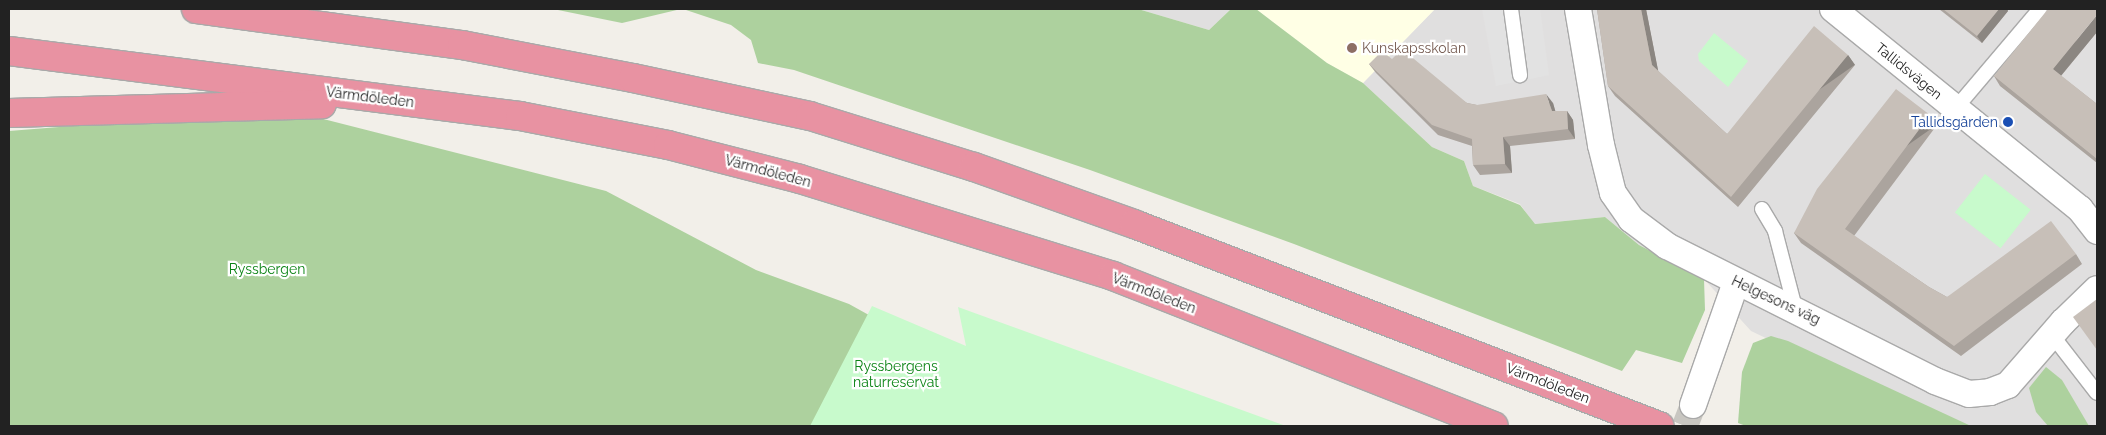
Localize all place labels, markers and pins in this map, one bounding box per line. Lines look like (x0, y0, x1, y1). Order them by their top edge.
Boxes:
place label: Kunskapsskolan (1362, 40, 1466, 56)
marker: Kunskapsskolan (1346, 42, 1358, 54)
place label: Tallidsgården (1911, 114, 1998, 130)
marker: Tallidsgården (2002, 116, 2014, 128)

